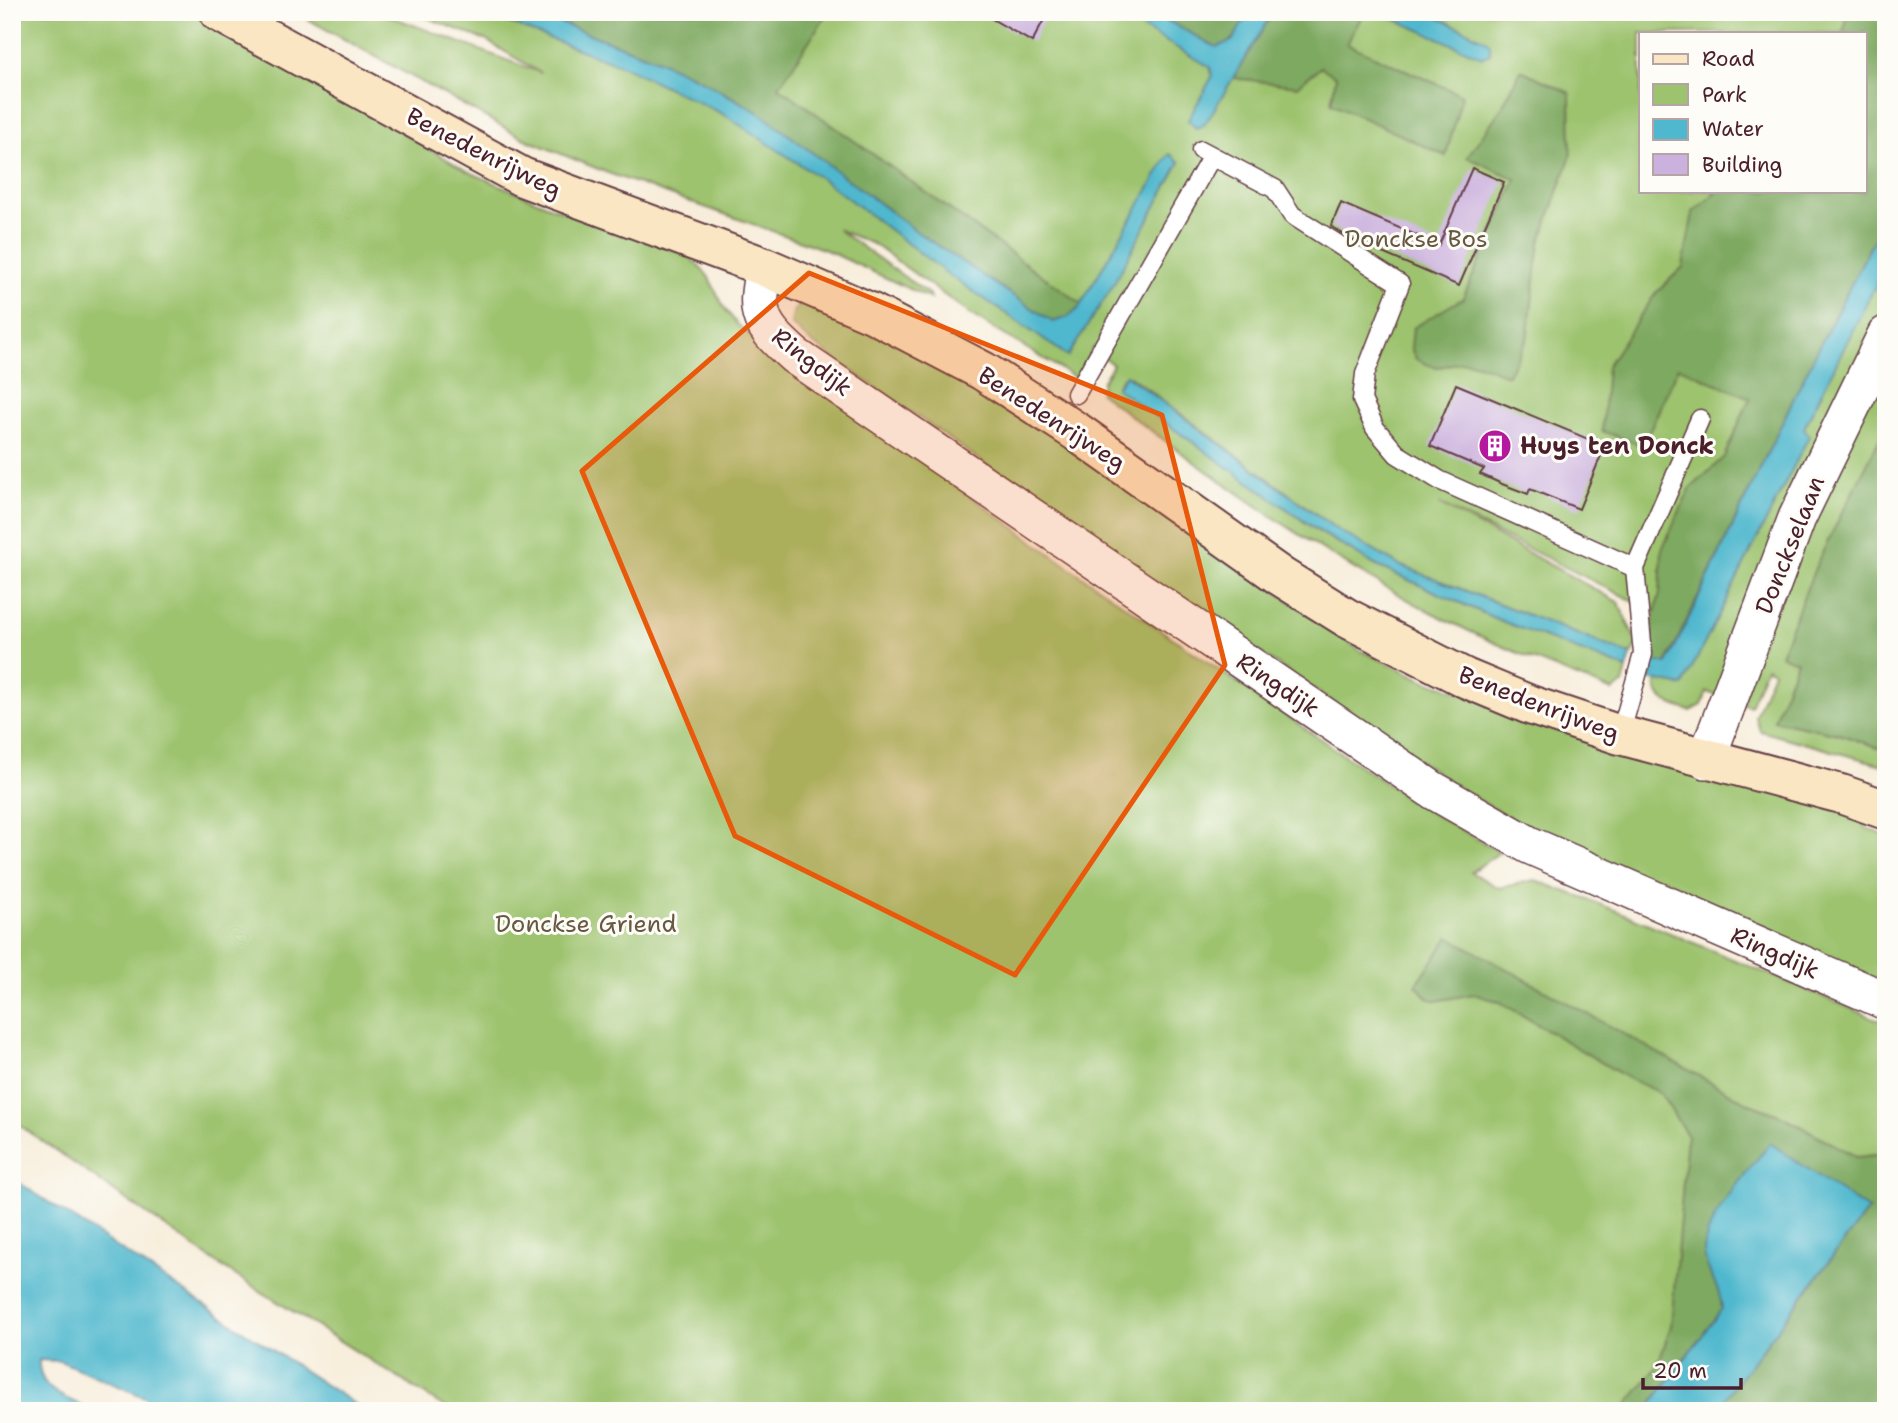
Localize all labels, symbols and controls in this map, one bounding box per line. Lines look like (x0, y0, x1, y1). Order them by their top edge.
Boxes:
legend (1639, 32, 1867, 192)
text: Road (1702, 45, 1755, 73)
text: Park (1702, 81, 1747, 109)
street label: Benedenrijweg (401, 100, 567, 206)
text: Water (1702, 115, 1764, 143)
text: Building (1702, 151, 1782, 179)
park label: Donckse Bos (1344, 223, 1488, 255)
street label: Ringdijk (765, 320, 859, 404)
street label: Benedenrijweg (972, 359, 1132, 479)
building icon: Huys ten Donck (1476, 427, 1514, 465)
place label: Huys ten Donck (1520, 430, 1714, 462)
street label: Donckselaan (1748, 471, 1832, 619)
street label: Ringdijk (1230, 645, 1326, 725)
street label: Benedenrijweg (1454, 659, 1624, 749)
park label: Donckse Griend (495, 908, 677, 940)
street label: Ringdijk (1726, 919, 1824, 987)
scale bar (1643, 1346, 1741, 1390)
text: 20 m (1653, 1357, 1707, 1385)

